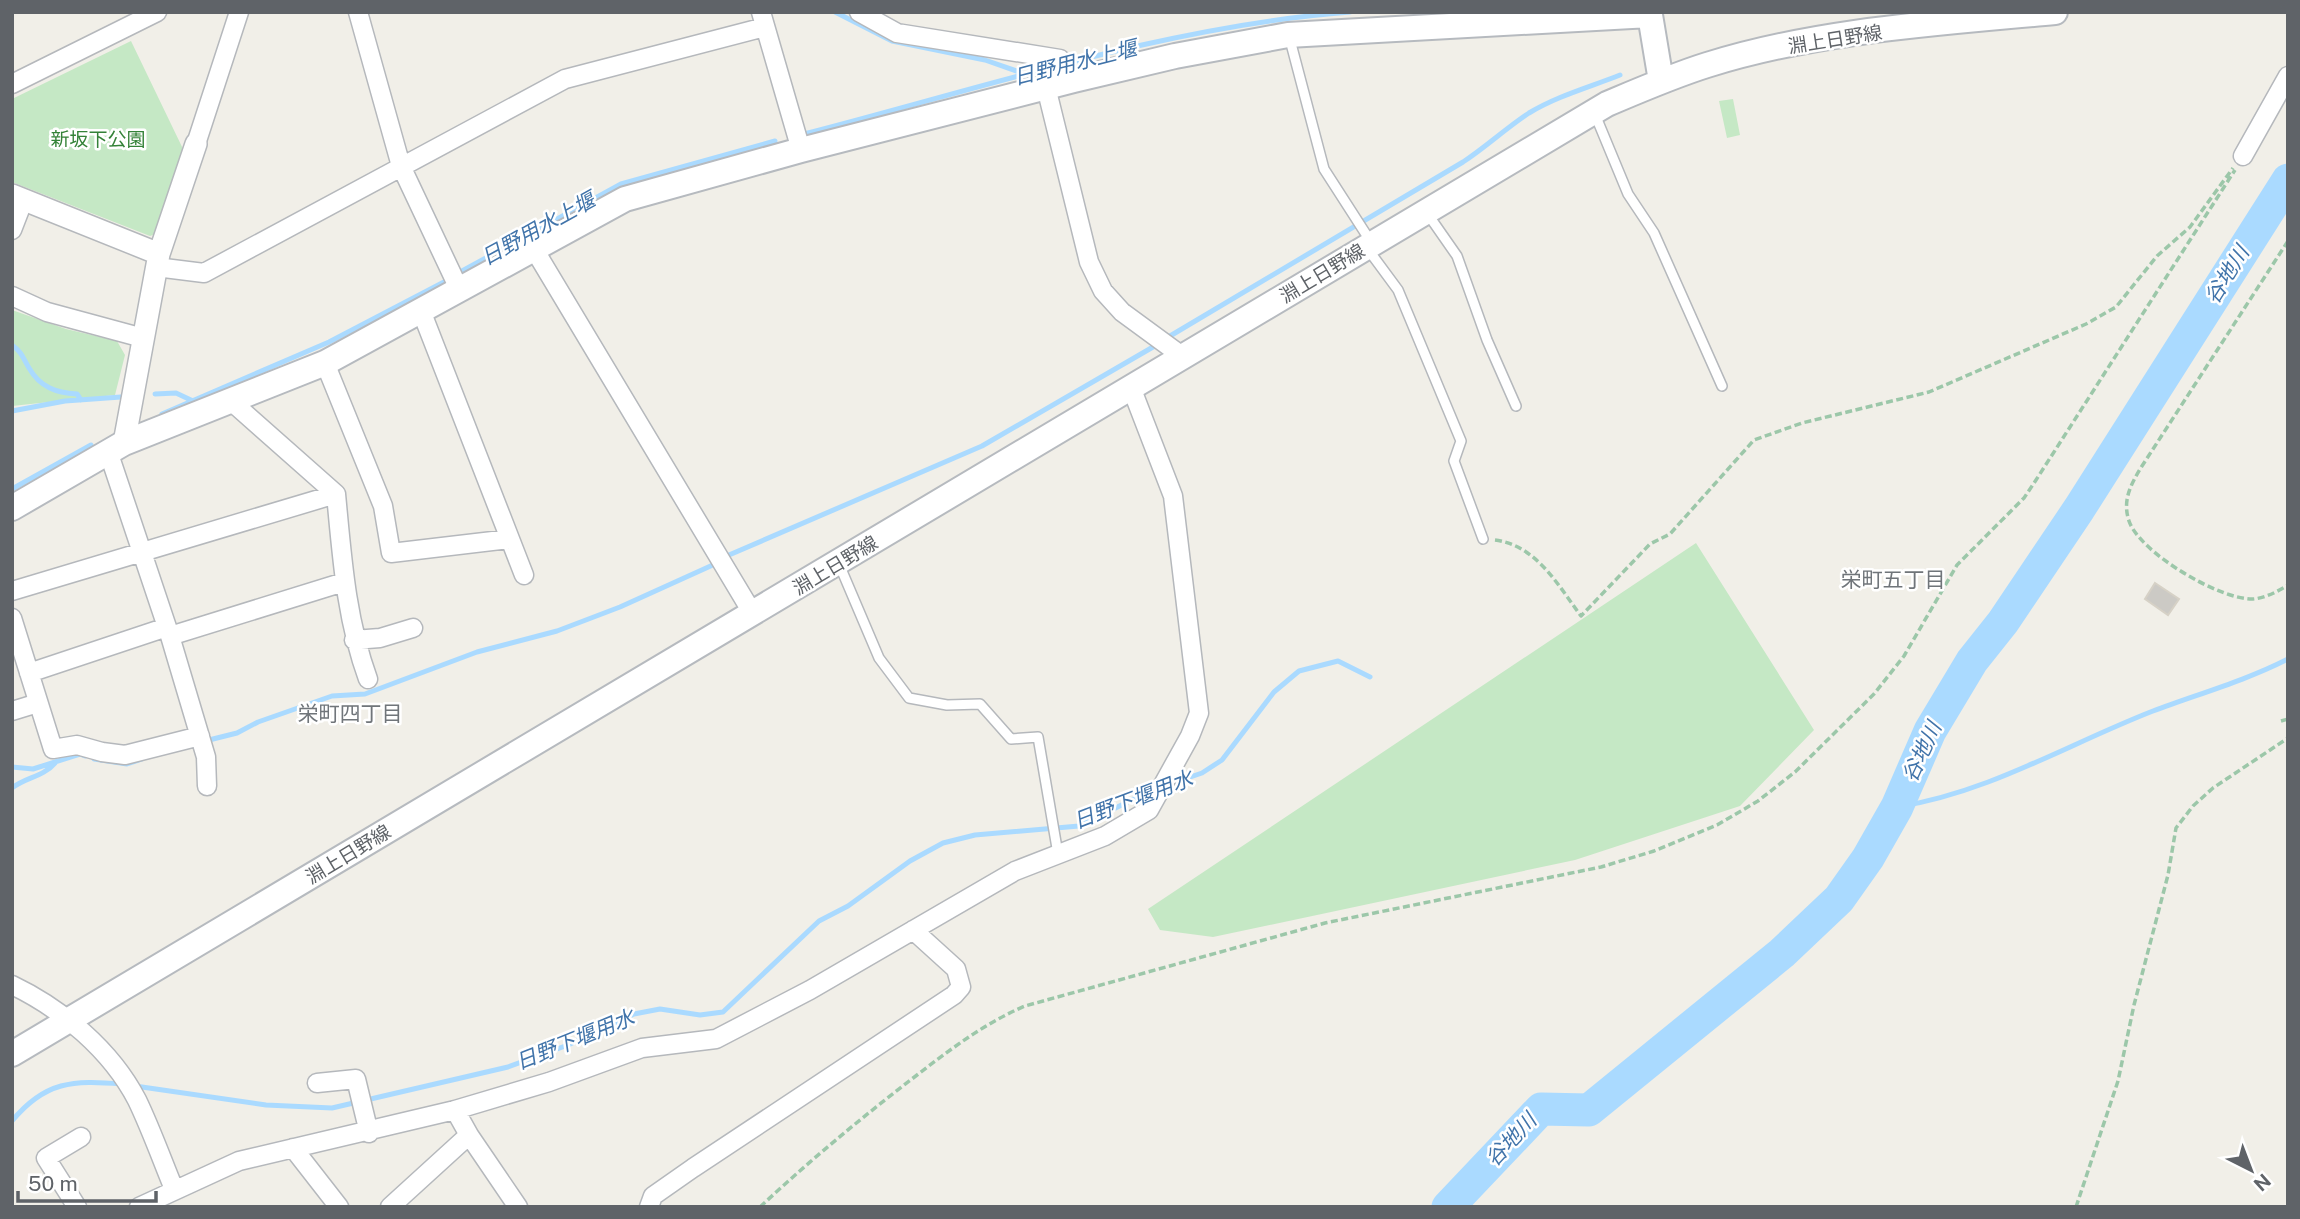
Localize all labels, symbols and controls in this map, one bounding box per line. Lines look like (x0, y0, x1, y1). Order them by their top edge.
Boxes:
street label: 淵上日野線 (1786, 21, 1884, 57)
water label: 日野用水上堰 (1011, 34, 1143, 90)
park label: 新坂下公園 (50, 128, 146, 150)
water label: 日野用水上堰 (477, 185, 602, 270)
street label: 淵上日野線 (1276, 239, 1368, 307)
water label: 谷地川 (2199, 240, 2255, 308)
street label: 淵上日野線 (789, 531, 881, 599)
district label: 栄町五丁目 (1841, 567, 1946, 592)
district label: 栄町四丁目 (298, 701, 403, 726)
water label: 谷地川 (1897, 716, 1947, 786)
water label: 日野下堰用水 (1070, 765, 1198, 834)
street label: 淵上日野線 (302, 820, 394, 888)
water label: 日野下堰用水 (512, 1004, 640, 1075)
water label: 谷地川 (1480, 1107, 1543, 1171)
north arrow (2216, 1135, 2286, 1205)
scale bar (18, 1160, 156, 1204)
text: N (2249, 1169, 2275, 1196)
text: 50 m (28, 1171, 78, 1196)

